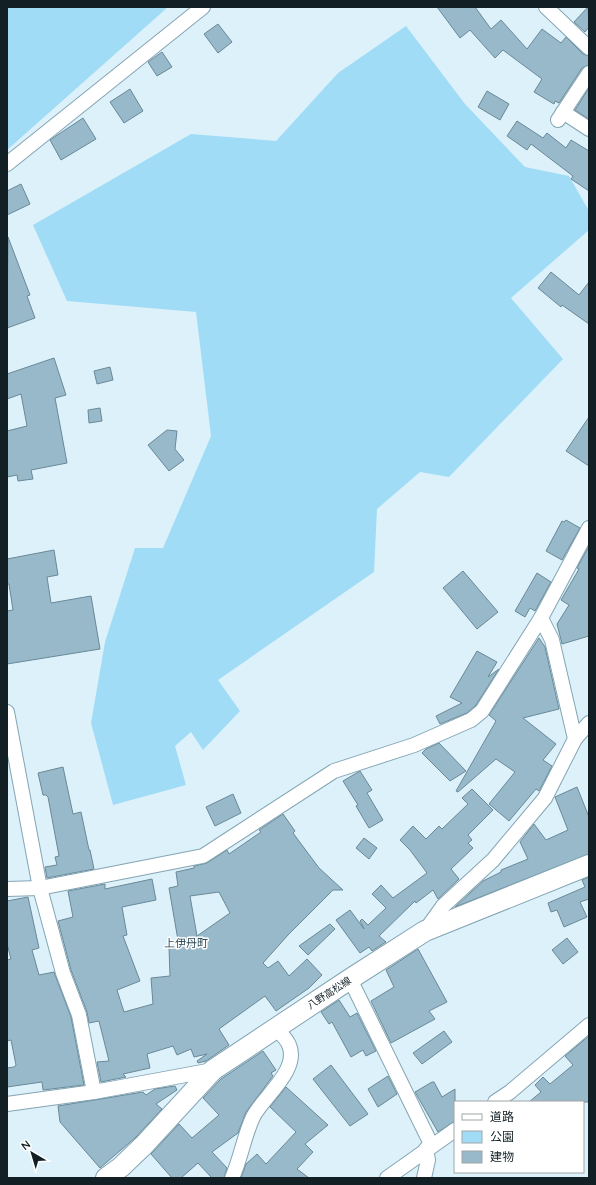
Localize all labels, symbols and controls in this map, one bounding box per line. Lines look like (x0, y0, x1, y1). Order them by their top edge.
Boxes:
district label: 上伊丹町 (164, 936, 208, 950)
street label: 八野高松線 (304, 974, 354, 1012)
legend (454, 1101, 584, 1173)
text: 道路 (490, 1109, 514, 1124)
text: 公園 (490, 1129, 514, 1144)
north arrow (12, 1133, 52, 1173)
text: N (18, 1137, 33, 1153)
text: 建物 (490, 1149, 514, 1164)

